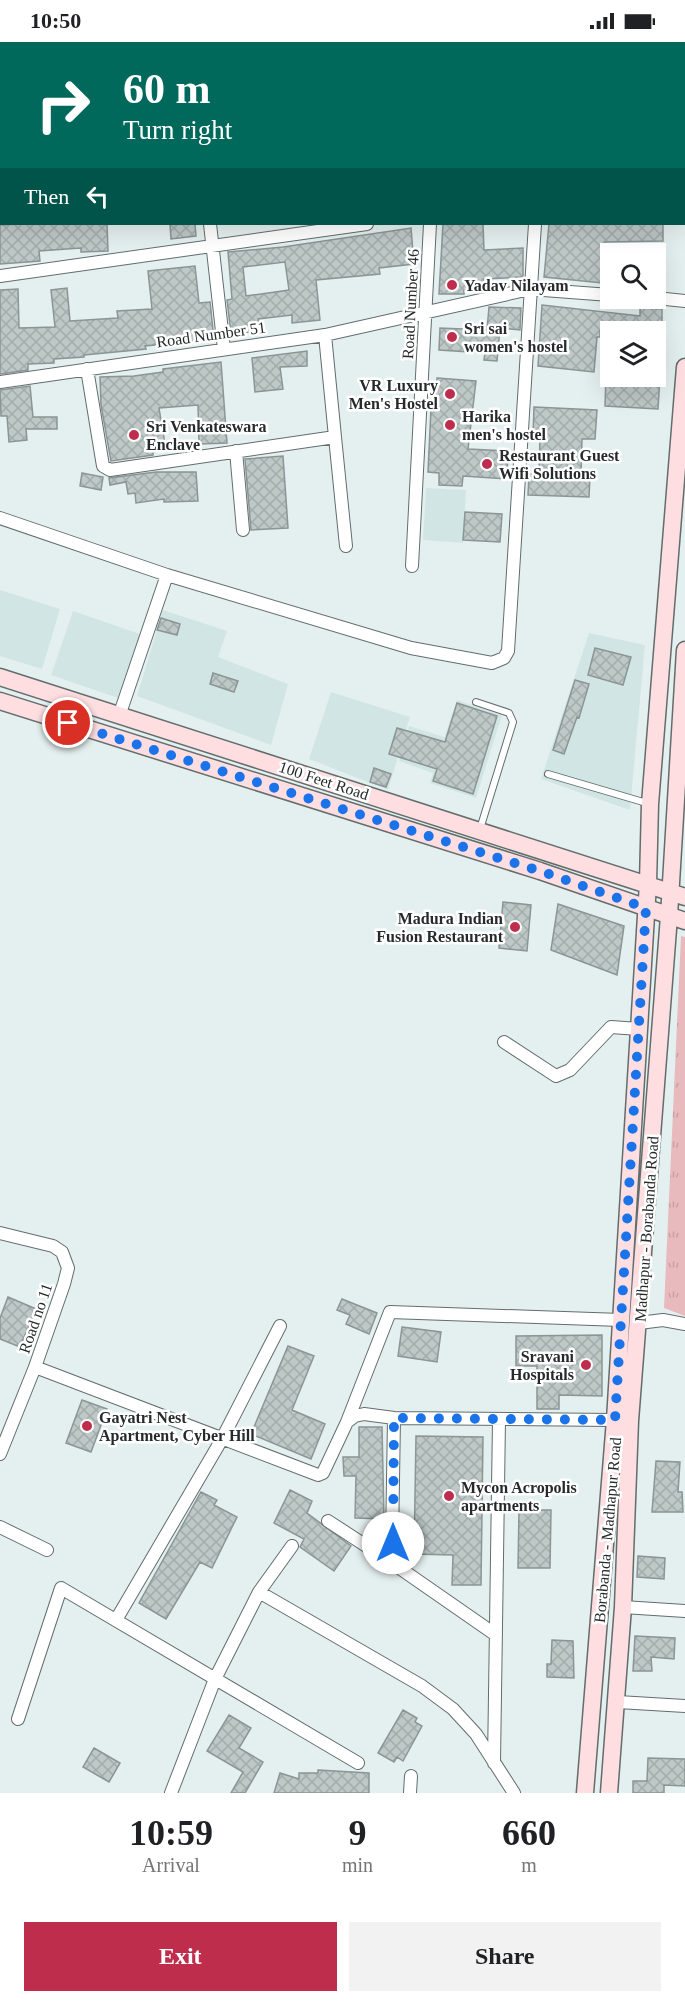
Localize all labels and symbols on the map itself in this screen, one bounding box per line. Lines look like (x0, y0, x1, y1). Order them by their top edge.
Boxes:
street label: Road Number 46 (399, 249, 422, 359)
place label: Yadav Nilayam (464, 277, 569, 295)
marker: Yadav Nilayam (445, 278, 459, 292)
street label: Road Number 51 (155, 318, 267, 351)
place label: Sri sai women's hostel (464, 320, 568, 355)
marker: Sri sai women's hostel (445, 330, 459, 344)
place label: VR Luxury Men's Hostel (349, 377, 439, 412)
marker: VR Luxury Men's Hostel (443, 387, 457, 401)
place label: Harika men's hostel (462, 408, 547, 443)
place label: Sri Venkateswara Enclave (146, 418, 266, 453)
marker: Harika men's hostel (443, 418, 457, 432)
marker: Sri Venkateswara Enclave (127, 428, 141, 442)
place label: Restaurant Guest Wifi Solutions (499, 447, 620, 482)
marker: Restaurant Guest Wifi Solutions (480, 457, 494, 471)
pin (42, 697, 93, 748)
street label: 100 Feet Road (277, 758, 371, 803)
place label: Madura Indian Fusion Restaurant (376, 910, 504, 945)
marker: Madura Indian Fusion Restaurant (508, 920, 522, 934)
street label: Madhapur - Borabanda Road (632, 1136, 662, 1323)
street label: Road no 11 (16, 1281, 55, 1356)
place label: Sravani Hospitals (510, 1348, 575, 1384)
marker: Sravani Hospitals (579, 1358, 593, 1372)
place label: Gayatri Nest Apartment, Cyber Hill (99, 1409, 255, 1445)
marker: Gayatri Nest Apartment, Cyber Hill (80, 1419, 94, 1433)
street label: Borabanda - Madhapur Road (591, 1437, 625, 1624)
place label: Mycon Acropolis apartments (461, 1479, 577, 1515)
marker: Mycon Acropolis apartments (442, 1489, 456, 1503)
position arrow (361, 1511, 425, 1575)

